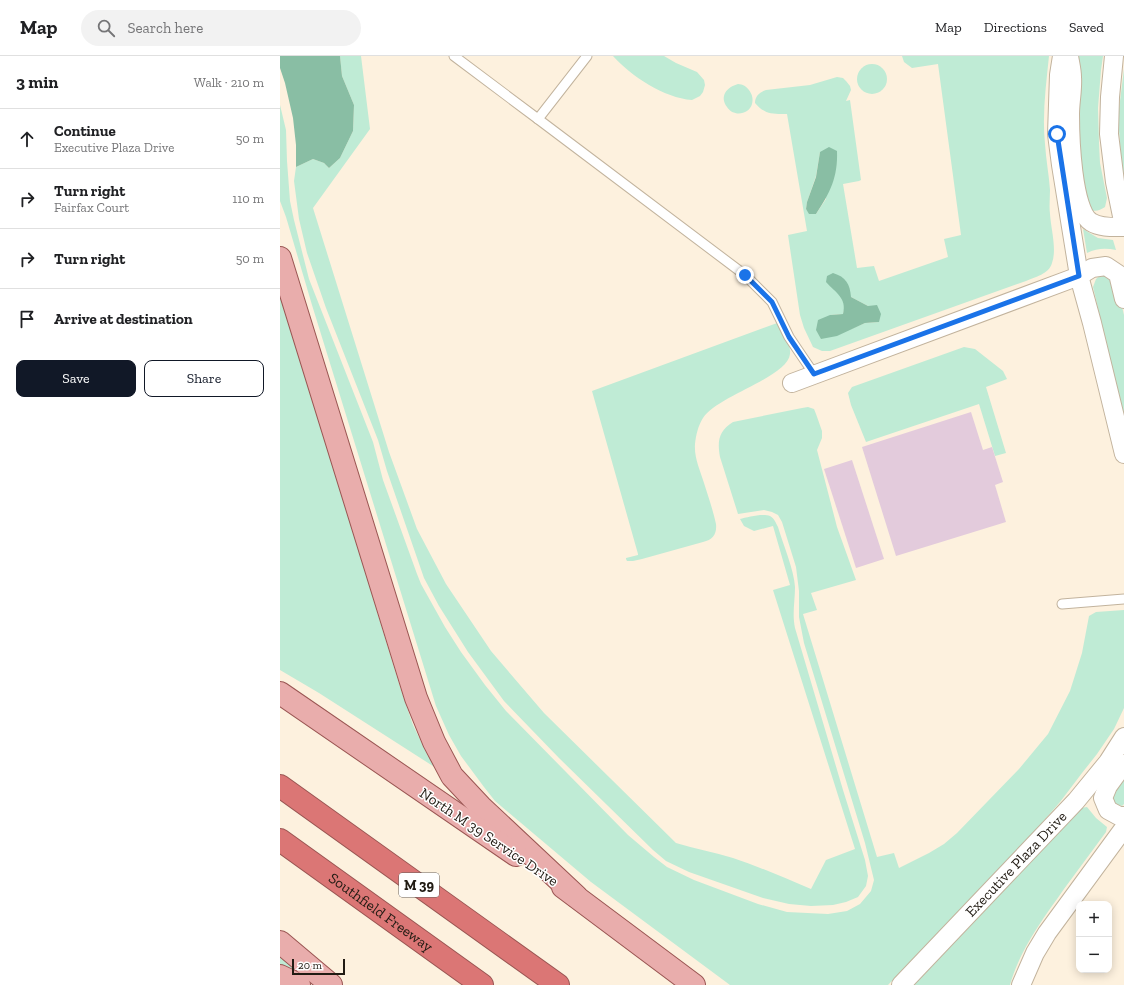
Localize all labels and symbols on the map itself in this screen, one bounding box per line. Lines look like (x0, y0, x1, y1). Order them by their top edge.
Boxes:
route start (1048, 125, 1066, 143)
route end (736, 266, 754, 284)
street label: North M 39 Service Drive (416, 784, 562, 890)
street label: Executive Plaza Drive (962, 807, 1071, 921)
street label: Southfield Freeway (325, 869, 437, 956)
road number: M 39 (399, 873, 439, 897)
scale bar (292, 957, 345, 976)

